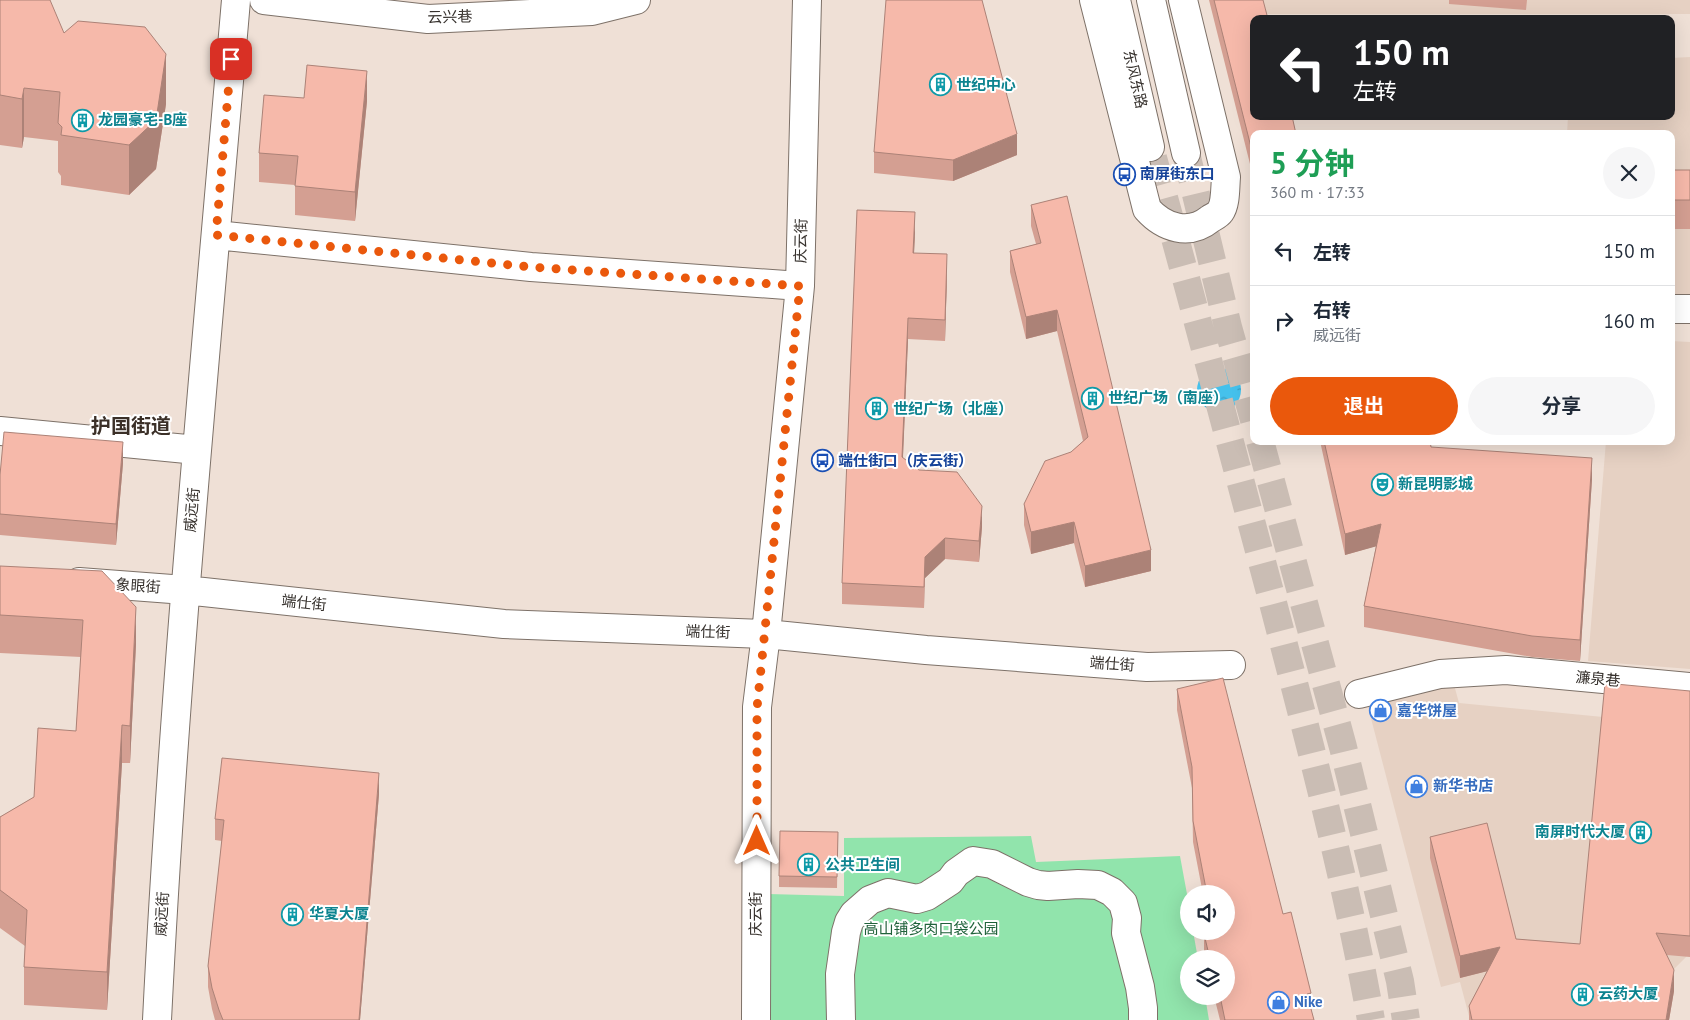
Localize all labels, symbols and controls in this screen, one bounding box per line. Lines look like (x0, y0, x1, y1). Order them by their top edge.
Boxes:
street label: 云兴巷 (427, 7, 473, 26)
text: 150 m (1353, 29, 1450, 75)
icon: left (1270, 35, 1335, 100)
pin (210, 38, 252, 80)
icon: arrive (217, 45, 245, 73)
street label: 东风东路 (1119, 48, 1151, 110)
building icon: 世纪中心 (928, 73, 952, 97)
place label: 世纪中心 (956, 75, 1016, 94)
text: 左转 (1353, 77, 1397, 105)
building icon: 龙园豪宅-B座 (70, 108, 94, 132)
place label: 龙园豪宅-B座 (98, 110, 187, 129)
text: 5 分钟 (1270, 143, 1355, 182)
button: close (1603, 147, 1655, 199)
bus stop icon: 南屏街东口 (1112, 162, 1136, 186)
place label: 南屏街东口 (1140, 164, 1215, 183)
text: 360 m · 17:33 (1270, 182, 1365, 202)
street label: 庆云街 (791, 218, 810, 264)
icon: left (1270, 237, 1298, 265)
text: 150 m (1603, 239, 1655, 263)
text: 左转 (1313, 240, 1351, 264)
text: 右转 (1313, 298, 1351, 322)
icon: right (1270, 307, 1298, 335)
text: 160 m (1603, 309, 1655, 333)
text: 威远街 (1313, 325, 1361, 345)
button: 退出 (1270, 377, 1458, 435)
button: 分享 (1468, 377, 1655, 435)
building icon: 世纪广场（南座） (1080, 386, 1104, 410)
place label: 世纪广场（南座） (1108, 388, 1228, 407)
building icon: 世纪广场（北座） (865, 397, 889, 421)
place label: 世纪广场（北座） (893, 399, 1013, 418)
district label: 护国街道 (91, 413, 171, 439)
bus stop icon: 端仕街口（庆云街） (810, 449, 834, 473)
place label: 端仕街口（庆云街） (838, 451, 973, 470)
theatre icon: 新昆明影城 (1370, 472, 1394, 496)
place label: 新昆明影城 (1398, 474, 1473, 493)
street label: 威远街 (180, 487, 203, 533)
street label: 象眼街 (115, 574, 161, 597)
street label: 端仕街 (281, 591, 327, 614)
street label: 端仕街 (685, 621, 731, 642)
street label: 端仕街 (1089, 652, 1135, 675)
street label: 濂泉巷 (1575, 667, 1621, 690)
shop icon: 嘉华饼屋 (1369, 699, 1393, 723)
place label: 嘉华饼屋 (1397, 701, 1457, 720)
shop icon: 新华书店 (1405, 774, 1429, 798)
place label: 新华书店 (1433, 776, 1493, 795)
position arrow (730, 814, 782, 866)
building icon: 南屏时代大厦 (1629, 820, 1653, 844)
place label: 南屏时代大厦 (1535, 822, 1625, 841)
building icon: 公共卫生间 (797, 853, 821, 877)
place label: 公共卫生间 (825, 855, 900, 874)
map controls (1180, 885, 1235, 1005)
button: sound (1180, 885, 1235, 940)
street label: 威远街 (151, 891, 172, 937)
street label: 庆云街 (746, 891, 765, 937)
building icon: 华夏大厦 (281, 902, 305, 926)
place label: 华夏大厦 (309, 904, 369, 923)
park label: 高山铺多肉口袋公园 (863, 919, 999, 938)
button: layers (1180, 950, 1235, 1005)
building icon: 云药大厦 (1570, 982, 1594, 1006)
place label: 云药大厦 (1598, 984, 1658, 1003)
shop icon: Nike (1266, 990, 1290, 1014)
place label: Nike (1294, 992, 1323, 1011)

